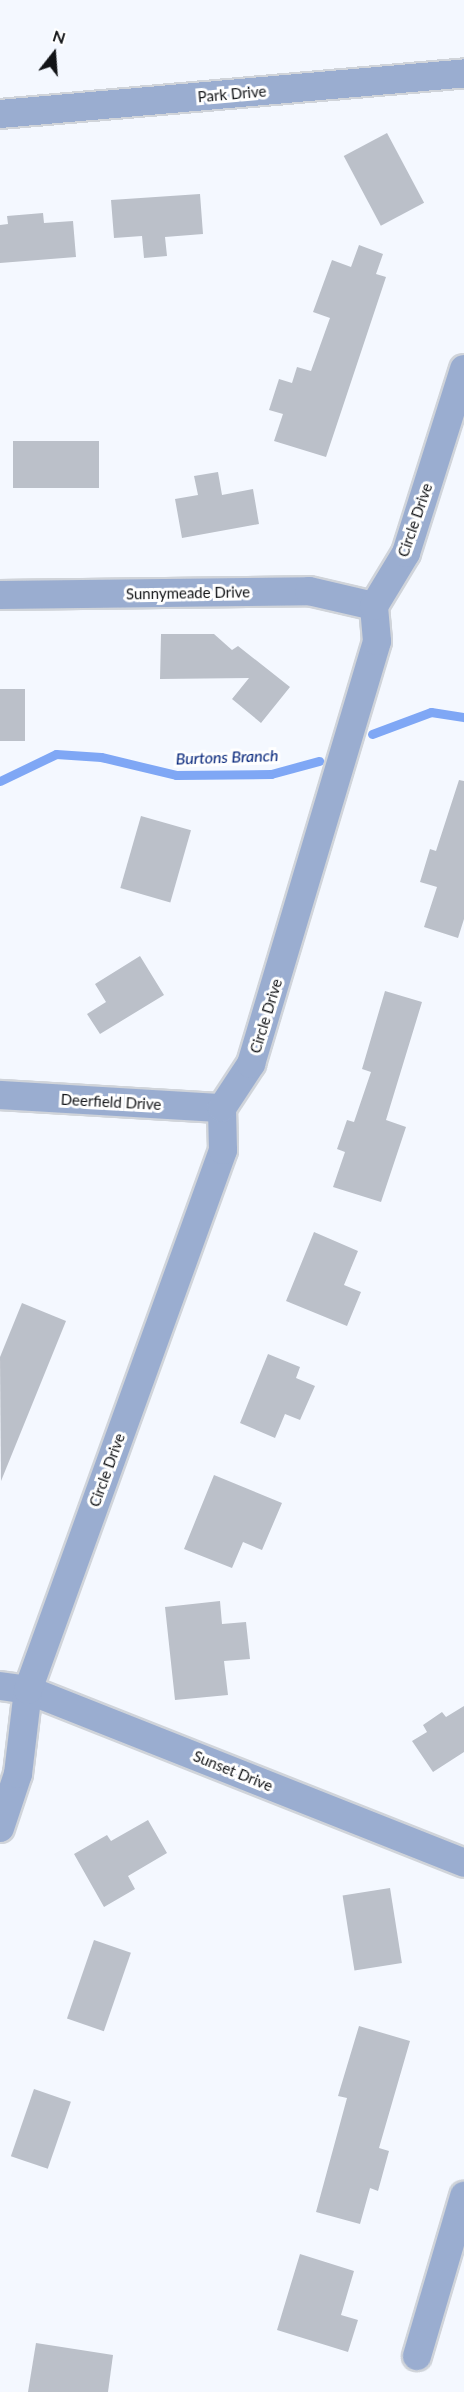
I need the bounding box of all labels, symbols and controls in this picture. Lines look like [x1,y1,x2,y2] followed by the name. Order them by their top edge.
[24,24,84,84] north arrow
[51,25,68,47] text: N
[197,82,267,106] street label: Park Drive
[394,481,436,559] street label: Circle Drive
[126,583,250,603] street label: Sunnymeade Drive
[175,746,279,768] water label: Burtons Branch
[246,977,286,1055] street label: Circle Drive
[60,1090,162,1114] street label: Deerfield Drive
[85,1431,129,1509] street label: Circle Drive
[191,1747,275,1795] street label: Sunset Drive

